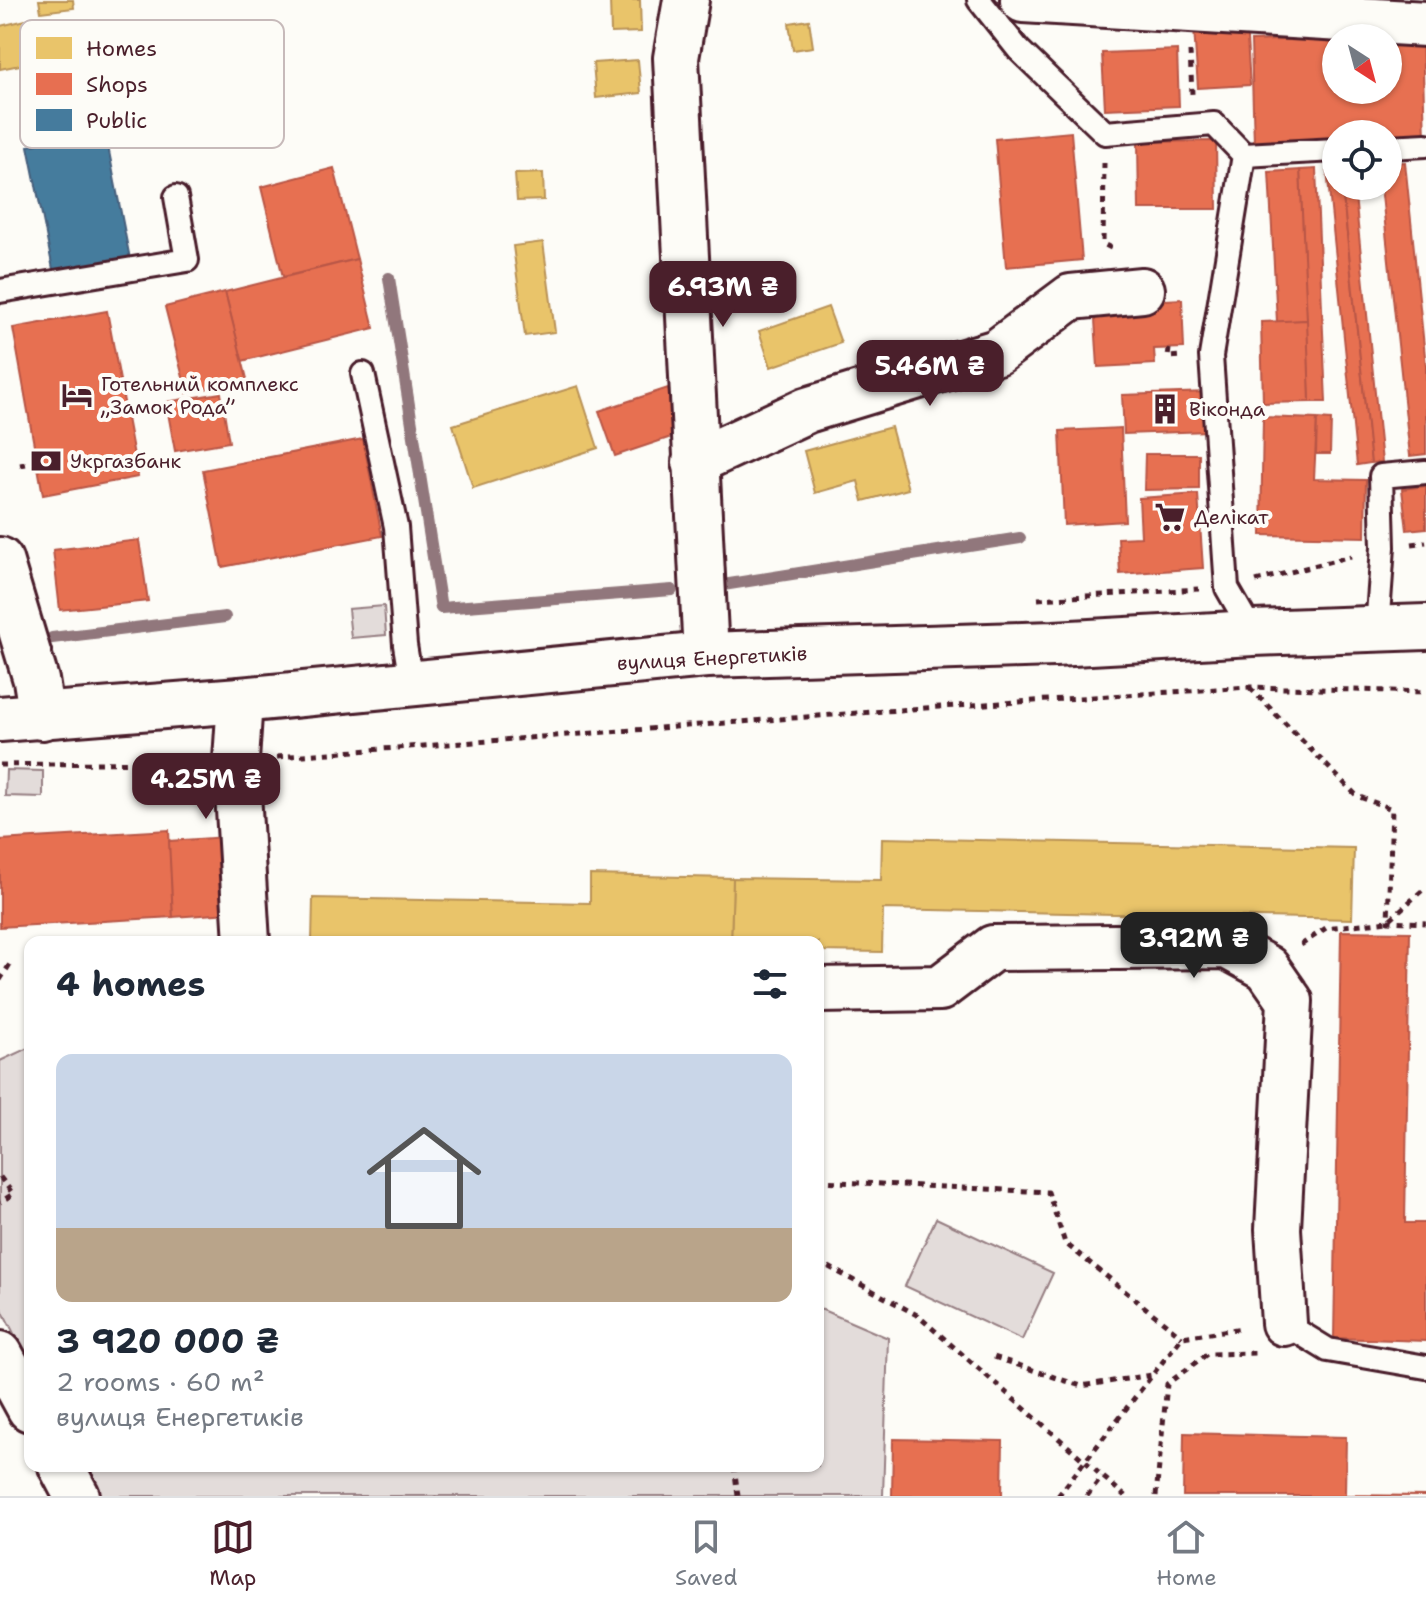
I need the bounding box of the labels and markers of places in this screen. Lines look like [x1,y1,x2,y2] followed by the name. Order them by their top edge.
[649,261,797,329] pin: 6.93M ₴
[856,340,1004,408] pin: 5.46M ₴
[100,371,299,420] place label: Готельний комплекс „Замок Рода”
[60,378,94,412] hotel icon: Готельний комплекс „Замок Рода”
[1148,392,1182,426] building icon: Віконда
[1189,396,1266,422] place label: Віконда
[29,444,63,478] bank icon: Укргазбанк
[70,448,181,474] place label: Укргазбанк
[1153,500,1187,534] supermarket icon: Делікат
[1194,504,1269,530] place label: Делікат
[132,753,280,821] pin: 4.25M ₴
[1120,912,1268,980] pin: 3.92M ₴

